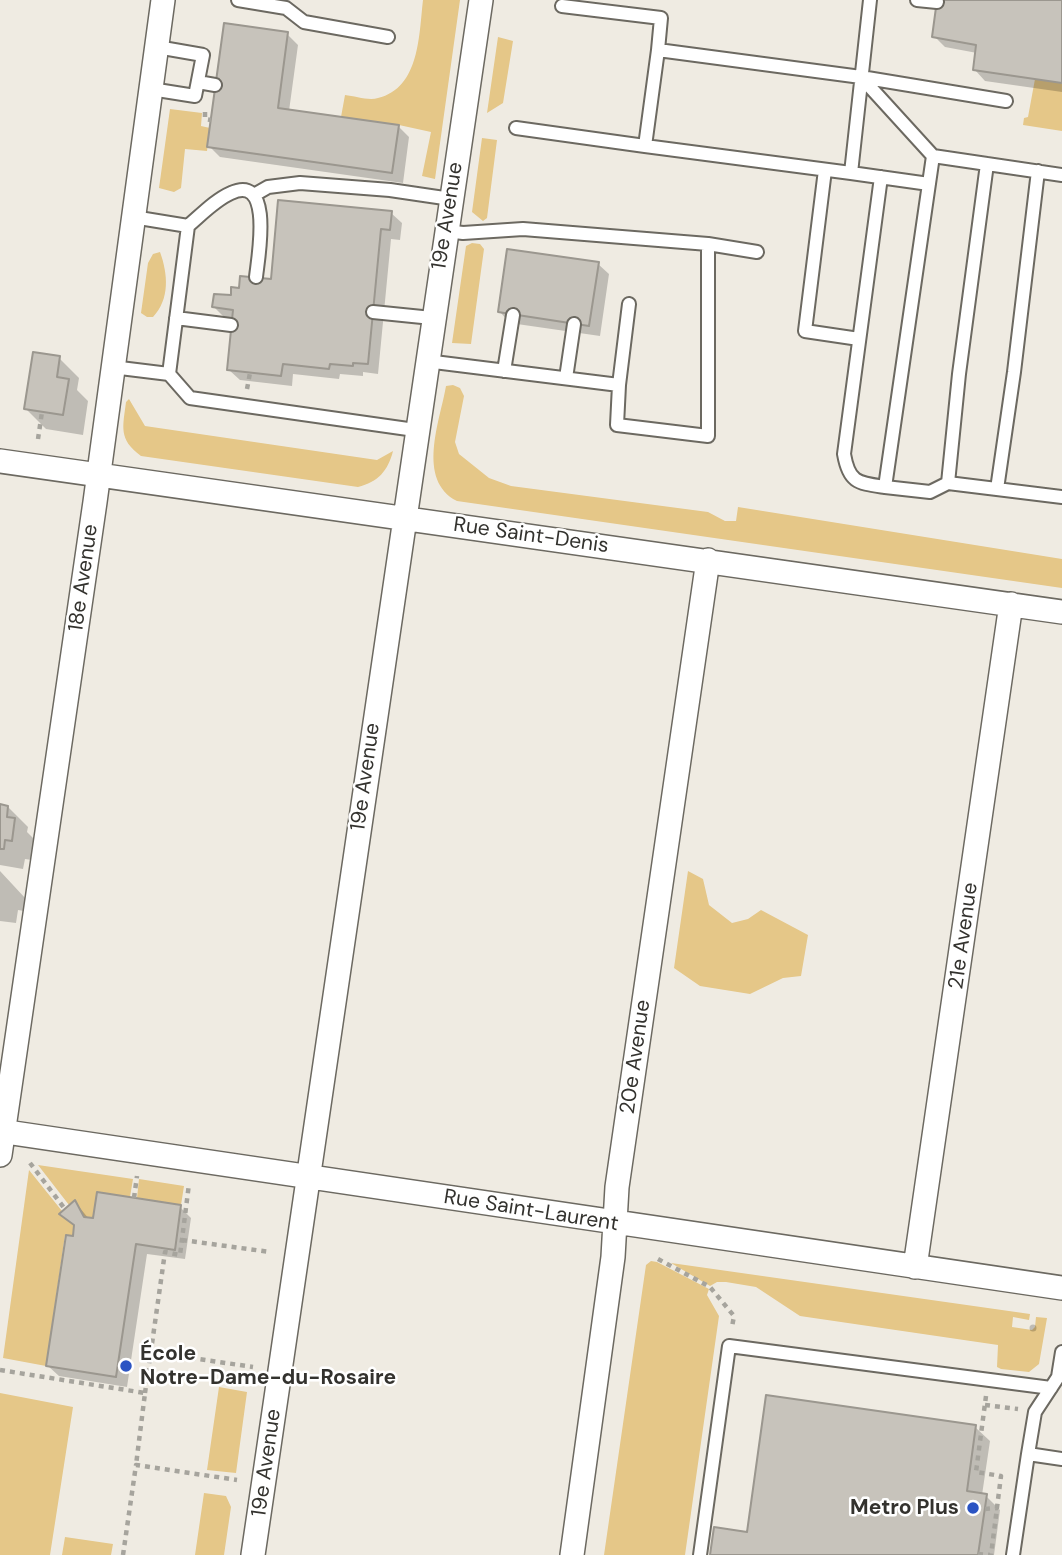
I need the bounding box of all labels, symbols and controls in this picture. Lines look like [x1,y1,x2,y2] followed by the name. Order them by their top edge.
[427,160,469,272] street label: 19e Avenue
[452,513,610,559] street label: Rue Saint-Denis
[64,523,104,633] street label: 18e Avenue
[346,721,386,833] street label: 19e Avenue
[944,881,984,991] street label: 21e Avenue
[616,998,656,1116] street label: 20e Avenue
[442,1185,620,1237] street label: Rue Saint-Laurent
[140,1341,396,1391] place label: École Notre-Dame-du-Rosaire
[118,1358,134,1374] marker: École Notre-Dame-du-Rosaire
[247,1407,287,1519] street label: 19e Avenue
[850,1495,959,1521] place label: Metro Plus
[965,1500,981,1516] marker: Metro Plus

